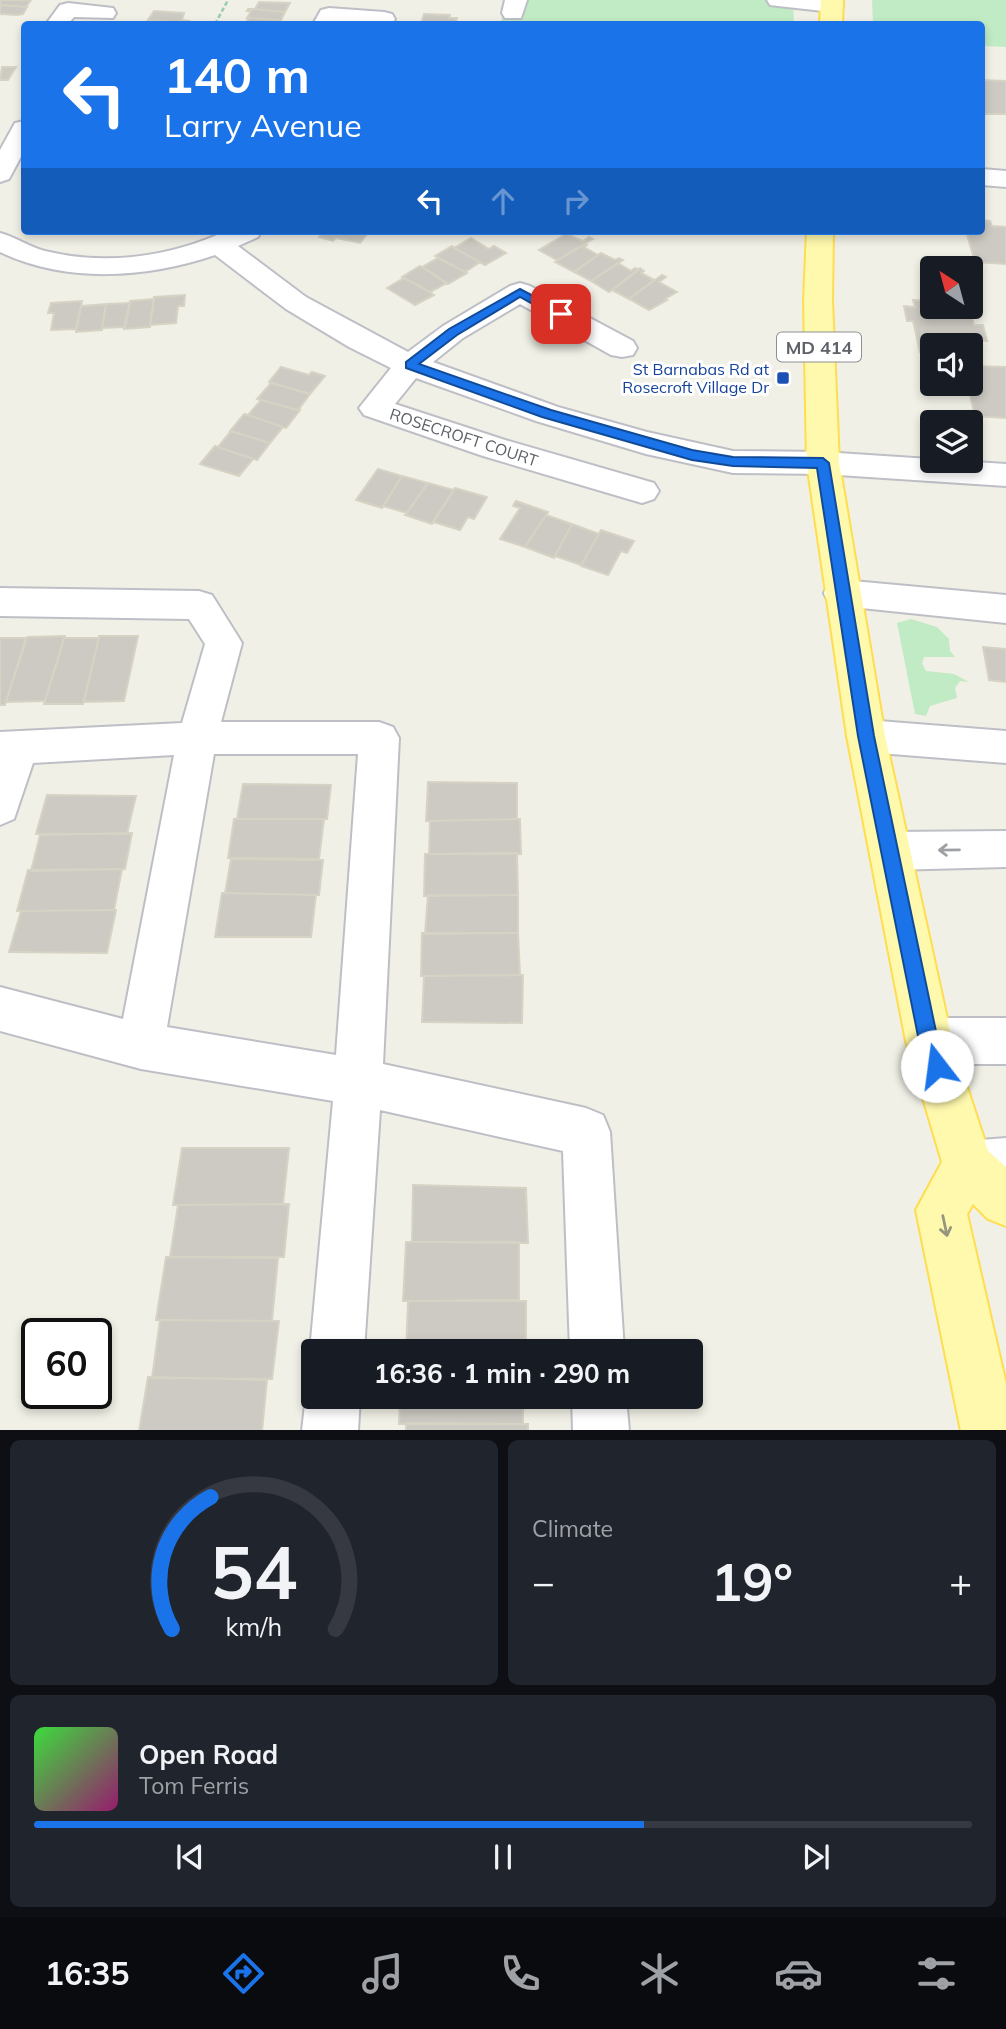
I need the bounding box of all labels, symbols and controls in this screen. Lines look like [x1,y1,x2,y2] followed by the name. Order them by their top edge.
[164,44,310,105] text: 140 m
[49,49,140,140] icon: left
[164,105,362,145] text: Larry Avenue
[411,182,449,220] icon: left
[484,182,522,220] icon: ahead
[557,182,595,220] icon: right
[920,256,984,318] north arrow
[920,256,983,473] map controls
[531,284,591,344] pin
[542,295,580,333] icon: arrive
[777,332,861,362] road number: MD 414
[920,333,983,396] button: sound
[622,359,769,397] place label: St Barnabas Rd at Rosecroft Village Dr
[775,370,791,386] marker: St Barnabas Rd at Rosecroft Village Dr
[387,404,541,471] street label: ROSECROFT COURT
[920,410,983,473] button: layers
[937,844,960,857] one-way arrow
[900,1029,974,1103] position arrow
[938,1214,952,1237] one-way arrow
[21,1318,112,1409] speed limit sign: 60
[374,1357,630,1390] text: 16:36 · 1 min · 290 m
[532,1514,613,1543] text: Climate
[210,1526,298,1617] text: 54
[711,1549,793,1614] text: 19°
[532,1558,555,1606] text: −
[949,1558,972,1606] text: +
[226,1610,282,1641] text: km/h
[139,1738,278,1771] text: Open Road
[139,1771,249,1800] text: Tom Ferris
[171,1838,209,1876] icon: previous
[484,1838,522,1876] icon: pause
[797,1838,835,1876] icon: next
[219,1949,268,1998] icon: directions
[358,1949,407,1998] icon: music
[496,1949,545,1998] icon: phone
[635,1949,684,1998] icon: climate
[774,1949,823,1998] icon: car
[912,1949,961,1998] icon: filters
[45,1953,130,1993] text: 16:35

